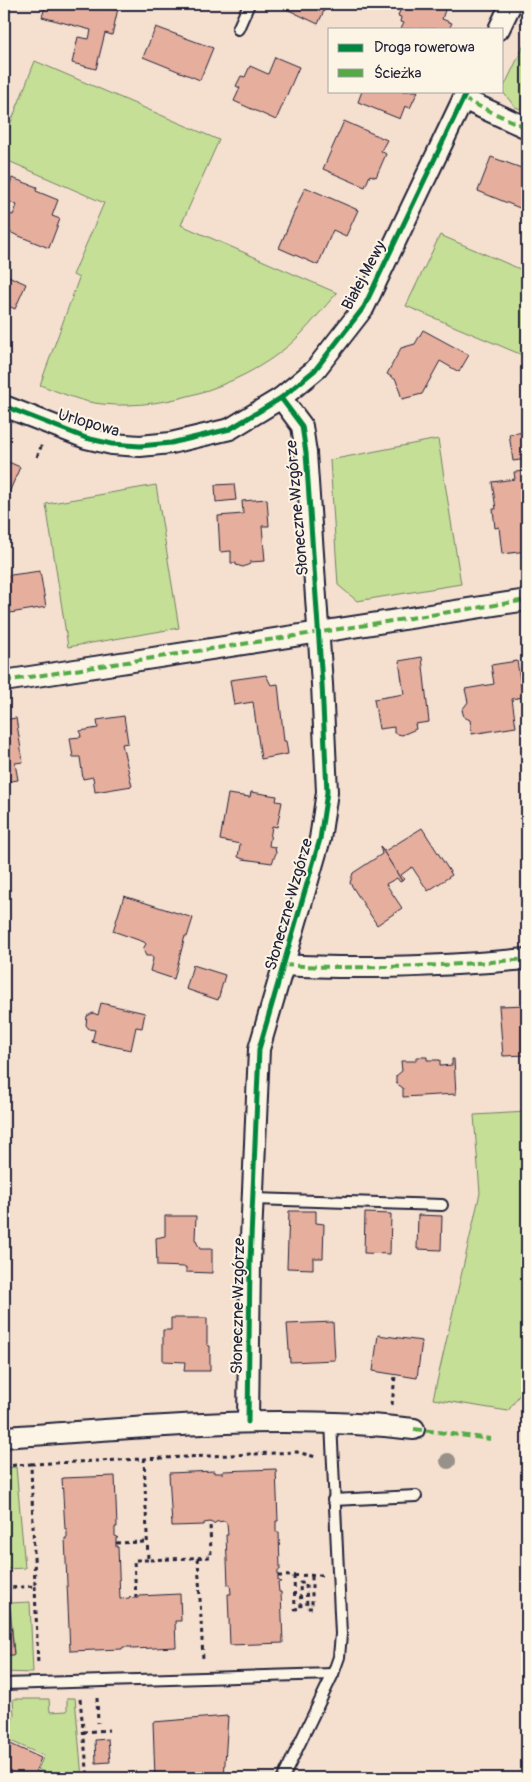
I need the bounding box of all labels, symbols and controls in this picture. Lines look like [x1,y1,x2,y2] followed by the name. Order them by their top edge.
[328,28,504,92] legend
[374,38,475,57] text: Droga rowerowa
[374,64,422,83] text: Ścieżka
[337,237,390,313] street label: Białej Mewy
[56,405,122,441] street label: Urlopowa
[281,439,313,577] street label: Słoneczne Wzgórze
[261,836,317,973] street label: Słoneczne Wzgórze
[227,1238,249,1374] street label: Słoneczne Wzgórze

